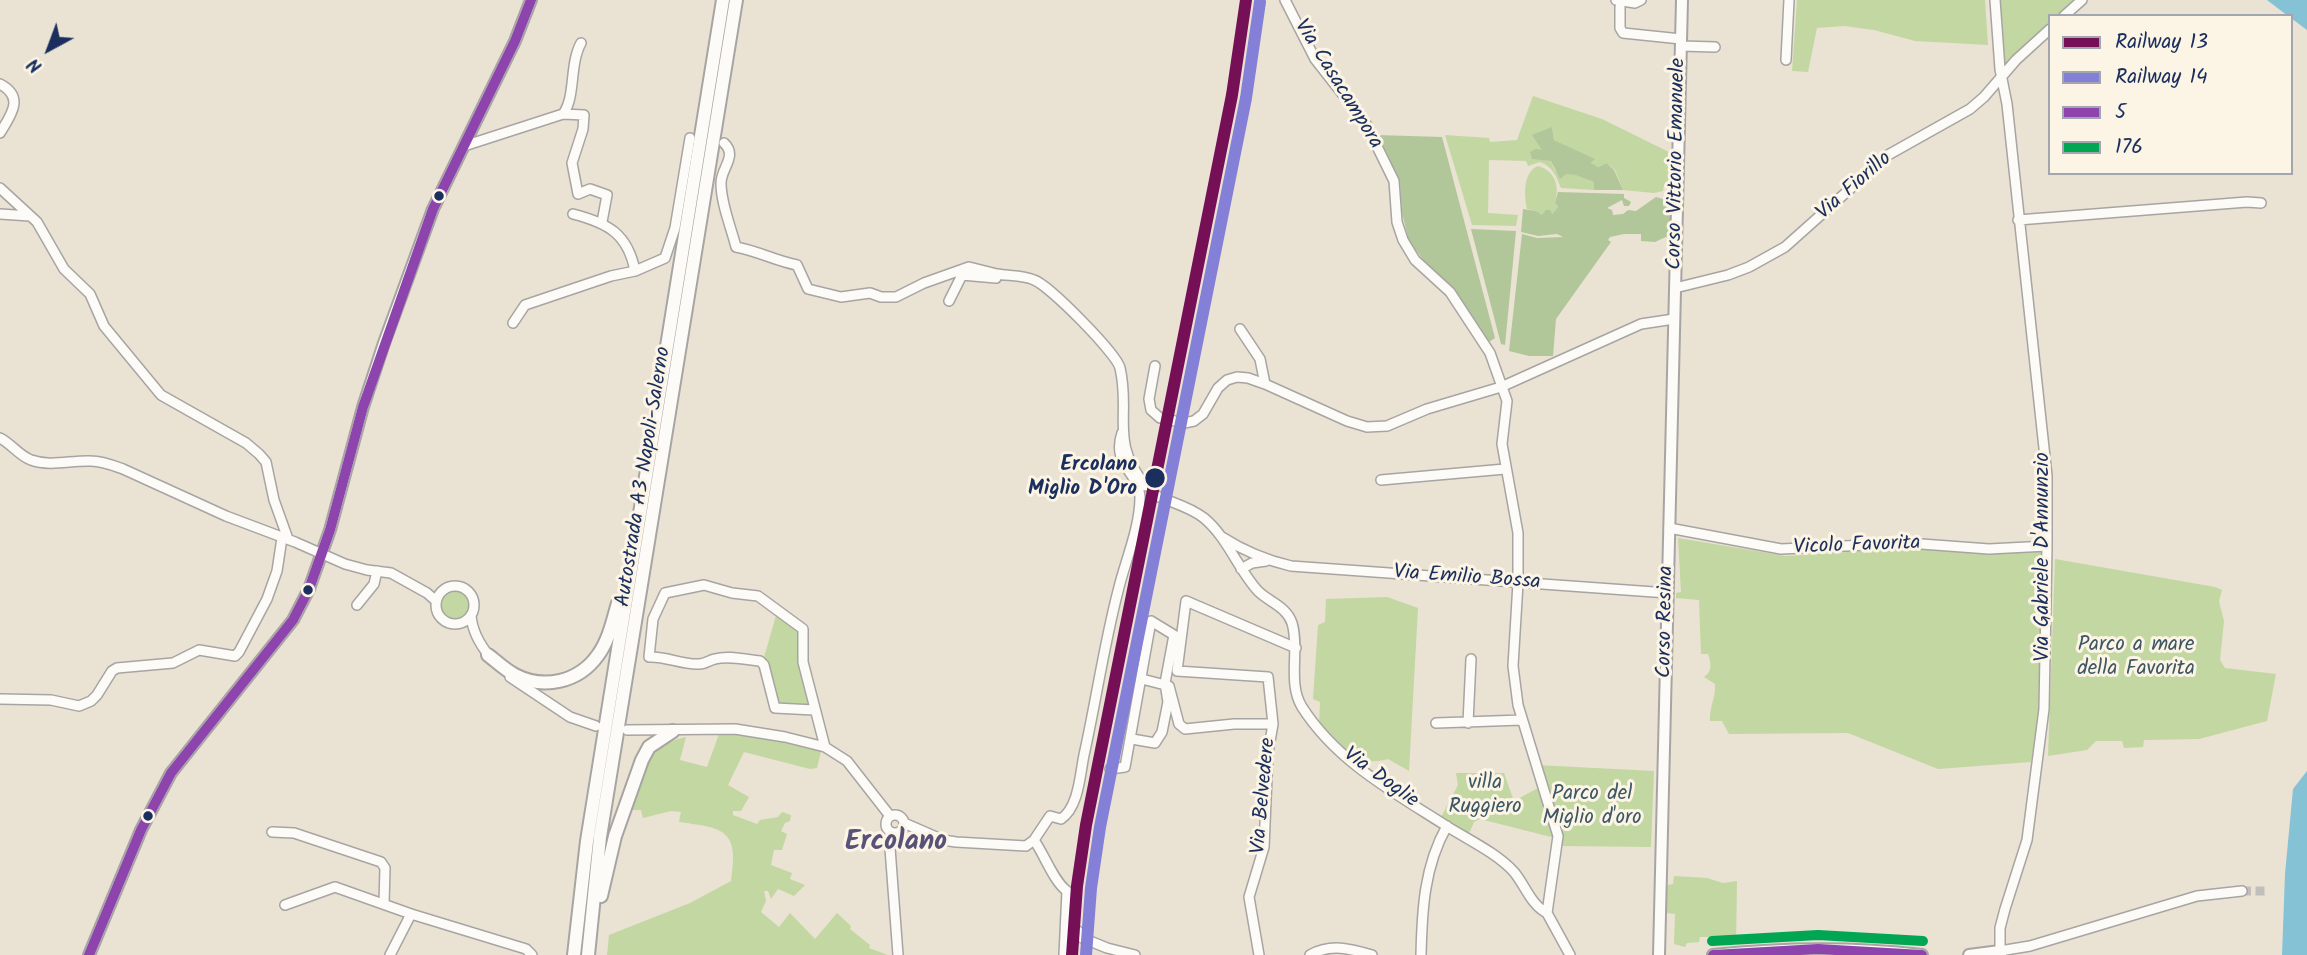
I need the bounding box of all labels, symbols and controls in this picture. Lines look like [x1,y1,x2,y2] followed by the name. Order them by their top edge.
[14,14,84,84] north arrow
[2048,14,2293,175] legend
[1287,16,1387,154] street label: Via Casacampora
[2115,26,2208,59] text: Railway 13
[21,50,50,80] text: N
[1664,58,1692,270] street label: Corso Vittorio Emanuele
[2115,61,2208,94] text: Railway 14
[2115,96,2126,129] text: 5
[2115,131,2143,164] text: 176
[1812,147,1898,227] street label: Via Fiorillo
[432,189,446,203] unlabelled marker
[612,345,678,609] street label: Autostrada A3 Napoli-Salerno
[2031,452,2057,662] street label: Via Gabriele D'Annunzio
[1028,453,1137,503] place label: Ercolano Miglio D'Oro
[1143,466,1167,490] marker: Ercolano Miglio D'Oro
[1793,532,1921,562] street label: Vicolo Favorita
[1393,561,1541,597] street label: Via Emilio Bossa
[1653,565,1681,679] street label: Corso Resina
[301,583,315,597] unlabelled marker
[2077,633,2195,683] park label: Parco a mare della Favorita
[1247,737,1283,855] street label: Via Belvedere
[1337,743,1423,815] street label: Via Doglie
[1448,771,1522,821] park label: villa Ruggiero
[1542,782,1642,832] park label: Parco del Miglio d'oro
[141,809,155,823] unlabelled marker
[845,827,947,861] district label: Ercolano

